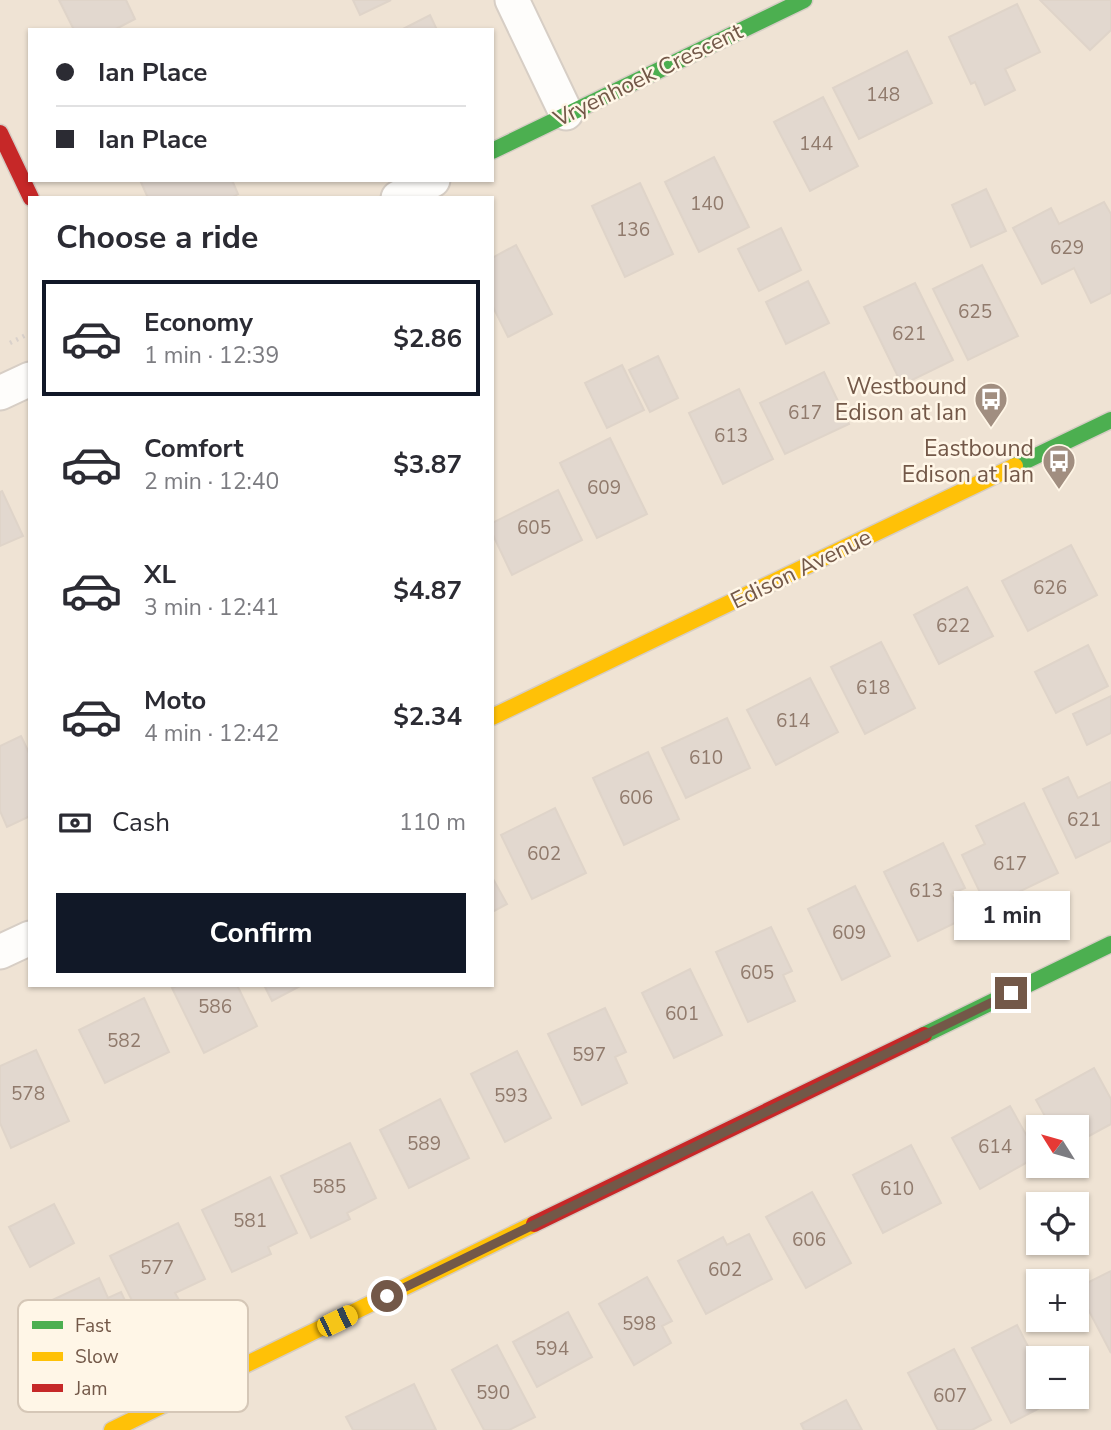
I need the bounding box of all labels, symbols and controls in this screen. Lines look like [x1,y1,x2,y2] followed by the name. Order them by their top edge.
[547,15,748,135] street label: Vryenhoek Crescent
[98,55,207,90] text: Ian Place
[866,82,900,108] house number: 148
[98,122,207,157] text: Ian Place
[799,131,833,157] house number: 144
[690,191,724,217] house number: 140
[56,216,258,259] text: Choose a ride
[616,217,650,243] house number: 136
[1050,235,1084,261] house number: 629
[958,299,992,325] house number: 625
[144,305,253,340] text: Economy
[60,307,123,370] icon: car
[393,321,462,356] text: $2.86
[892,321,926,347] house number: 621
[144,340,279,371] text: 1 min · 12:39
[835,371,967,428] place label: Westbound Edison at Ian
[972,380,1010,429] bus stop icon: Westbound Edison at Ian
[788,400,822,426] house number: 617
[714,423,748,449] house number: 613
[144,431,244,466] text: Comfort
[60,433,123,496] icon: car
[902,433,1034,490] place label: Eastbound Edison at Ian
[1040,442,1078,491] bus stop icon: Eastbound Edison at Ian
[393,447,462,482] text: $3.87
[144,466,279,497] text: 2 min · 12:40
[587,475,621,501] house number: 609
[517,515,551,541] house number: 605
[725,521,877,617] street label: Edison Avenue
[144,557,176,592] text: XL
[60,559,123,622] icon: car
[393,573,462,608] text: $4.87
[1033,575,1067,601] house number: 626
[144,592,279,623] text: 3 min · 12:41
[936,613,970,639] house number: 622
[856,675,890,701] house number: 618
[144,683,206,718] text: Moto
[60,685,123,748] icon: car
[393,699,462,734] text: $2.34
[776,708,810,734] house number: 614
[144,718,279,749] text: 4 min · 12:42
[689,745,723,771] house number: 610
[619,785,653,811] house number: 606
[56,804,94,842] icon: cash
[112,805,170,840] text: Cash
[399,807,466,838] text: 110 m
[1067,807,1101,833] house number: 621
[527,841,561,867] house number: 602
[993,851,1027,877] house number: 617
[909,878,943,904] house number: 613
[953,892,1069,940] callout: 1 min
[56,893,466,973] button: Confirm
[982,900,1042,931] text: 1 min
[832,920,866,946] house number: 609
[740,960,774,986] house number: 605
[995,977,1027,1009] route end
[198,994,232,1020] house number: 586
[665,1001,699,1027] house number: 601
[107,1028,141,1054] house number: 582
[572,1042,606,1068] house number: 597
[11,1081,45,1107] house number: 578
[494,1083,528,1109] house number: 593
[1026,1115,1088,1178] north arrow
[1026,1115,1089,1409] map controls
[407,1131,441,1157] house number: 589
[978,1134,1012,1160] house number: 614
[312,1174,346,1200] house number: 585
[880,1176,914,1202] house number: 610
[1026,1192,1089,1255] button: locate
[233,1208,267,1234] house number: 581
[792,1227,826,1253] house number: 606
[140,1255,174,1281] house number: 577
[708,1257,742,1283] house number: 602
[1026,1269,1089,1332] button: +
[371,1280,403,1312] route start
[18,1300,248,1412] legend
[314,1302,361,1340] car
[622,1311,656,1337] house number: 598
[75,1313,111,1339] text: Fast
[535,1336,569,1362] house number: 594
[75,1344,119,1370] text: Slow
[1026,1346,1089,1409] button: −
[74,1376,108,1402] text: Jam
[476,1380,510,1406] house number: 590
[933,1383,967,1409] house number: 607

